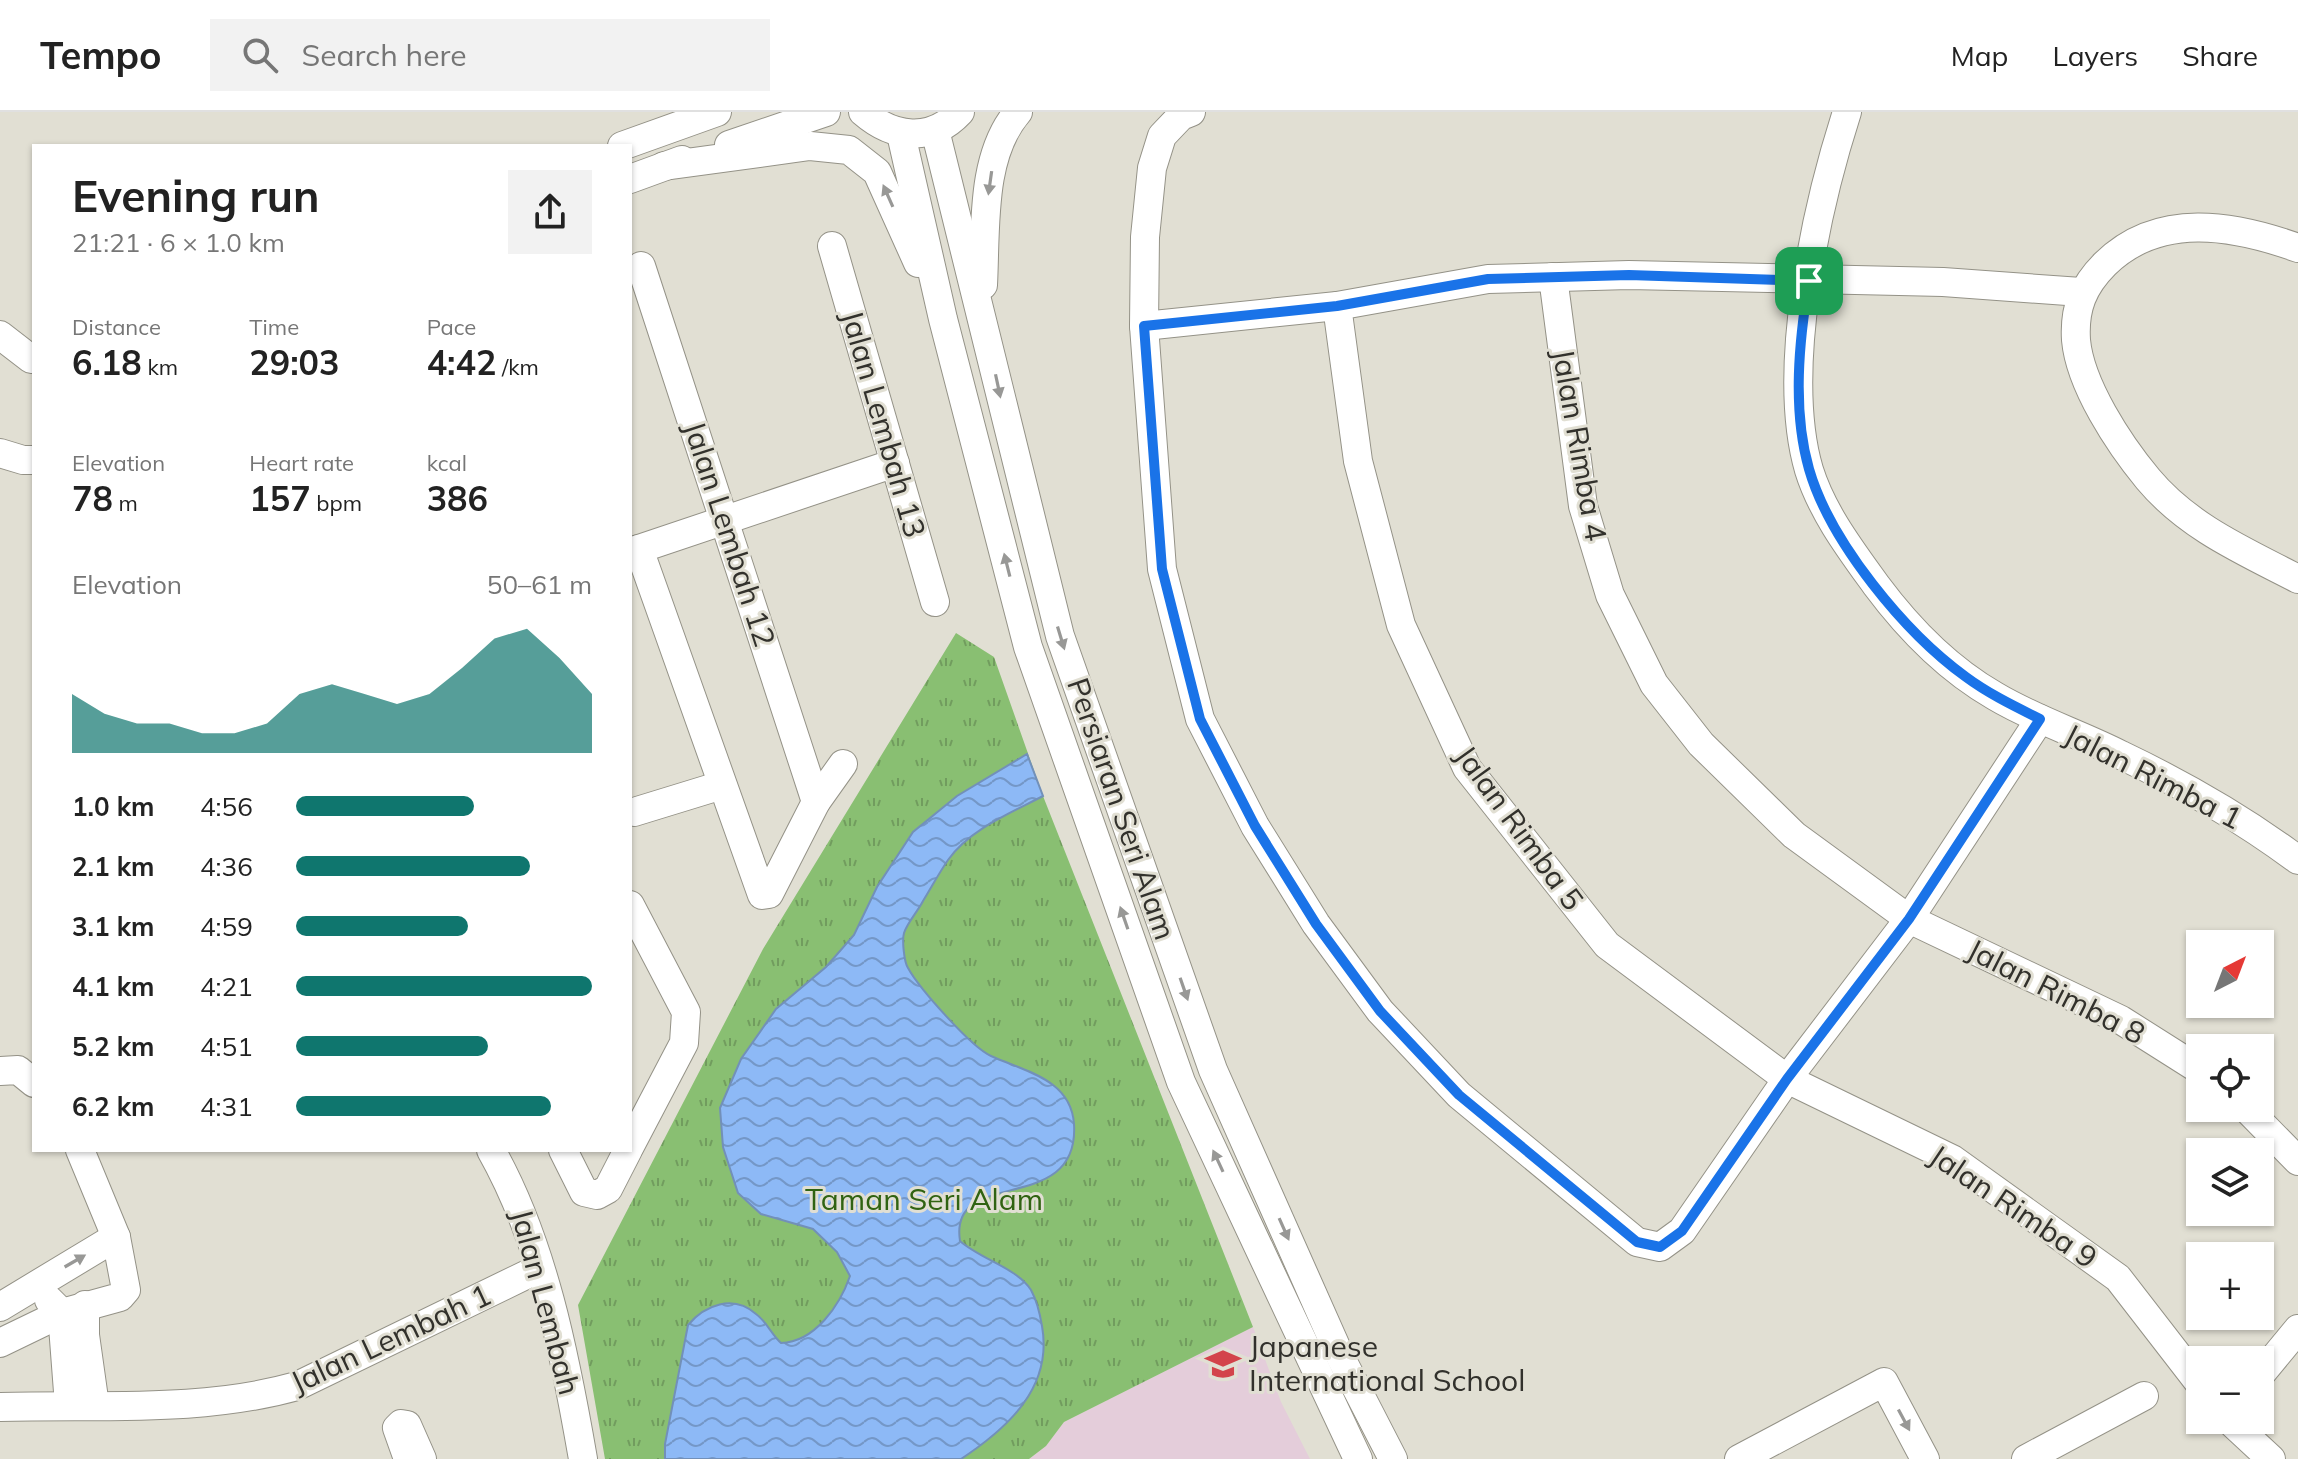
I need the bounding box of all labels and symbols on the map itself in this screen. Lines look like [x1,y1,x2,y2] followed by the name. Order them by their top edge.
[984,171,997,196] one-way arrow
[881,185,895,208] one-way arrow
[1775,247,1843,315] pin
[833,306,935,542] street label: Jalan Lembah 13
[1544,346,1616,544] street label: Jalan Rimba 4
[992,373,1005,398] one-way arrow
[676,416,784,651] street label: Jalan Lembah 12
[1001,553,1013,578] one-way arrow
[1055,626,1068,650] one-way arrow
[1059,673,1185,945] street label: Persiaran Seri Alam
[2058,715,2249,837] street label: Jalan Rimba 1
[1447,738,1592,917] street label: Jalan Rimba 5
[1117,906,1129,930] one-way arrow
[1961,930,2152,1052] street label: Jalan Rimba 8
[2186,930,2274,1018] north arrow
[1179,977,1191,1001] one-way arrow
[1922,1136,2105,1276] street label: Jalan Rimba 9
[1211,1149,1225,1172] one-way arrow
[805,1180,1043,1218] park label: Taman Seri Alam
[503,1205,589,1399] street label: Jalan Lembah
[1277,1217,1290,1241] one-way arrow
[64,1254,86,1268] one-way arrow
[284,1275,497,1401] street label: Jalan Lembah 1
[1249,1327,1525,1399] place label: Japanese International School
[1204,1345,1242,1383] school or university icon: Japanese International School
[1898,1409,1911,1432] one-way arrow

